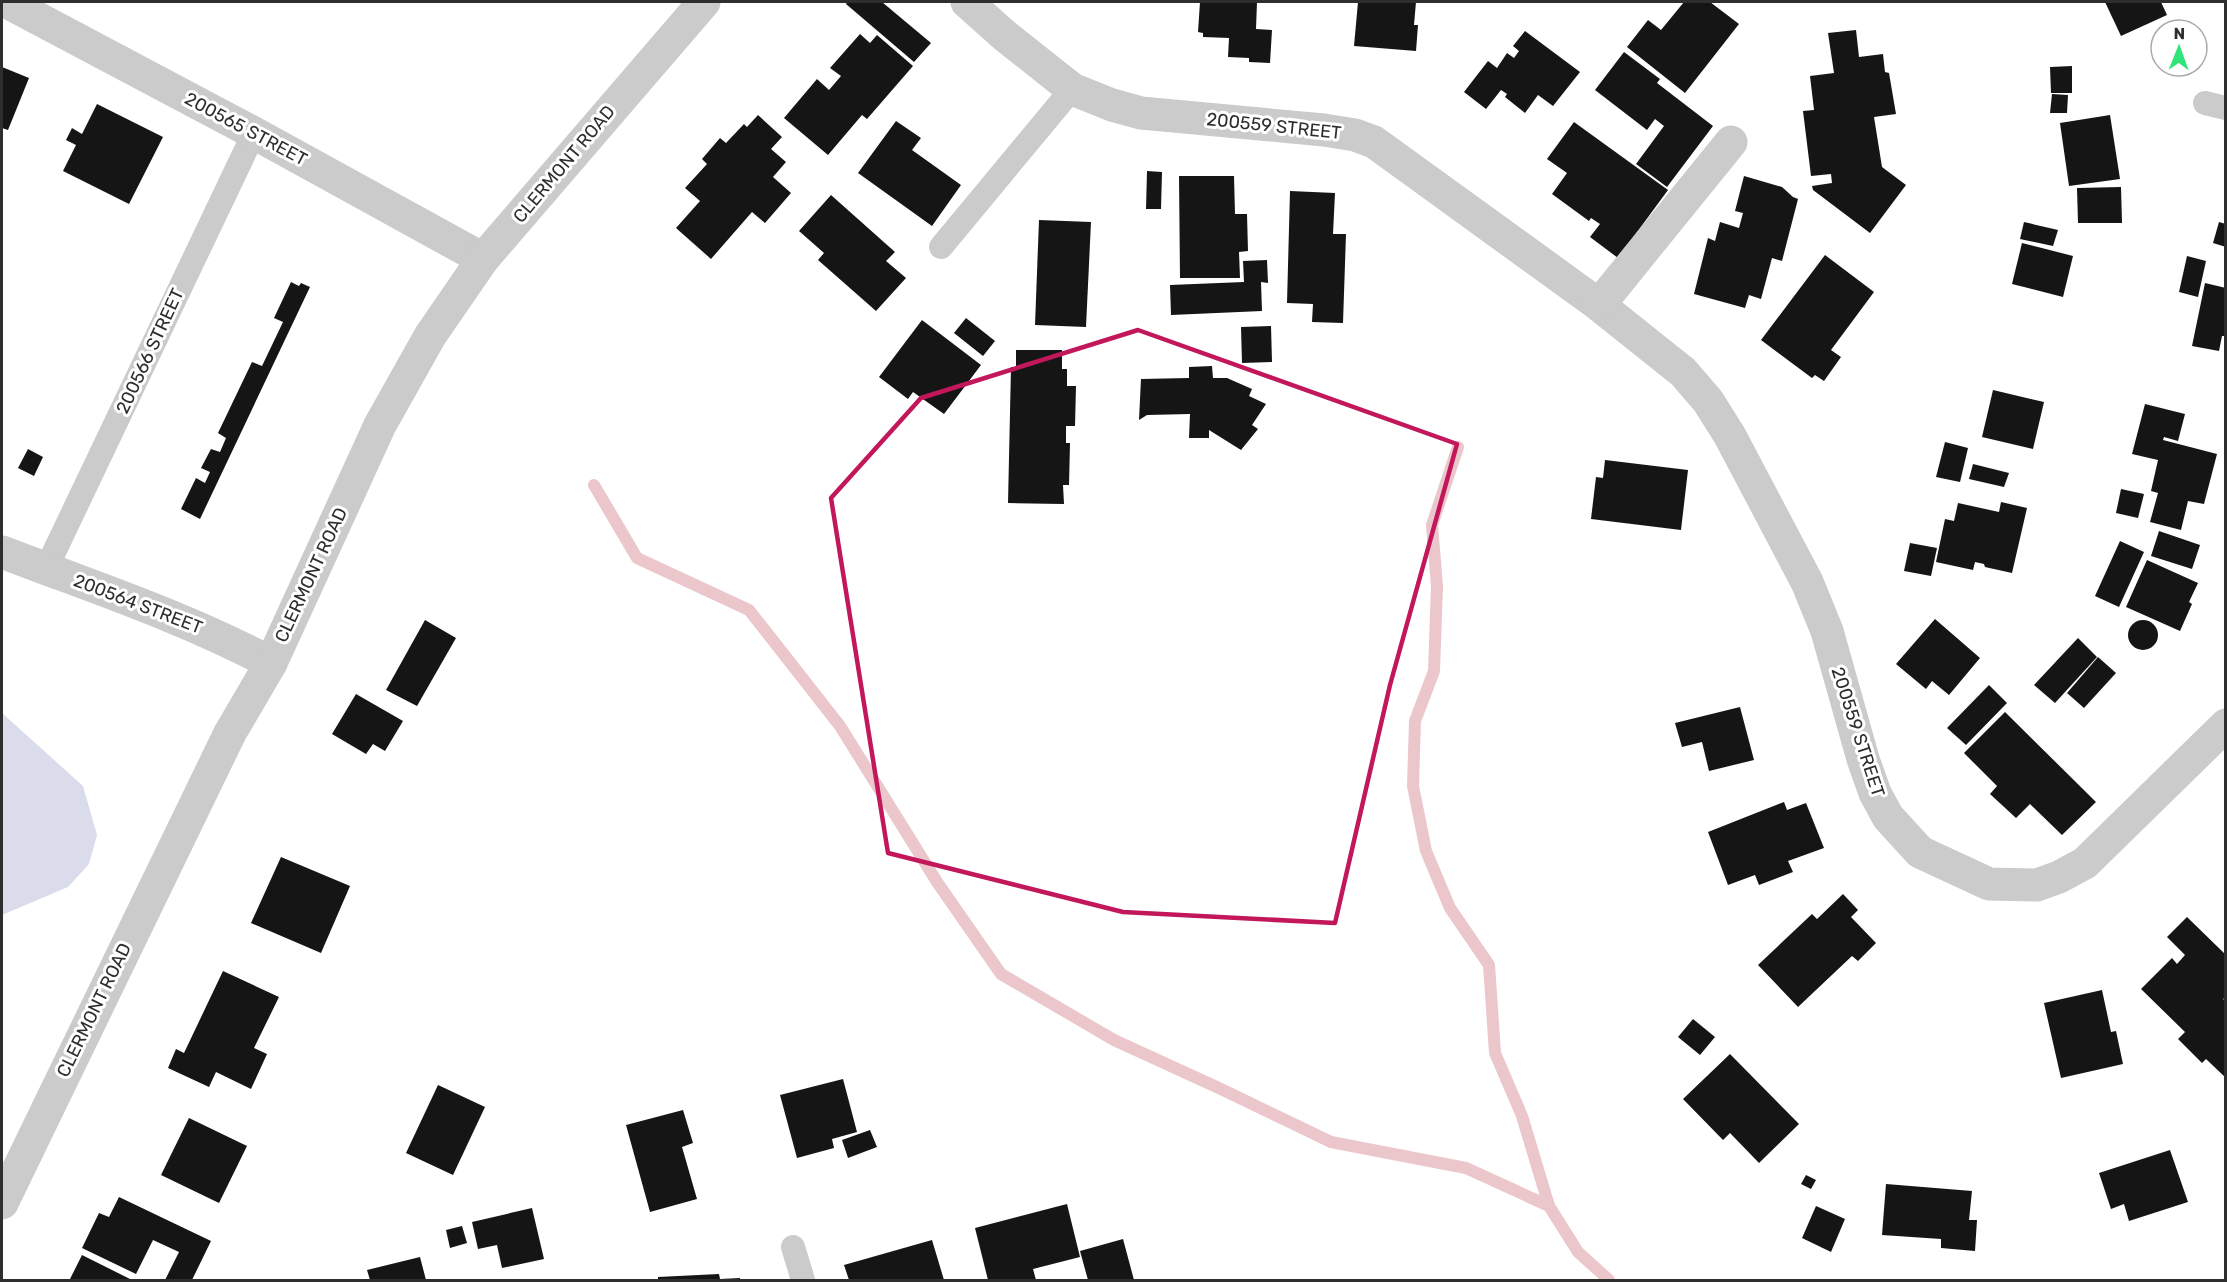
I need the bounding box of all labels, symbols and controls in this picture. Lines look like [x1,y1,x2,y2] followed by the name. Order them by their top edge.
[2149,18,2209,78] north arrow
[2173,24,2185,43] text: N
[181,87,311,171] street label: 200565 STREET
[509,101,619,227] street label: CLERMONT ROAD
[1206,108,1342,144] street label: 200559 STREET
[111,285,189,417] street label: 200566 STREET
[270,504,352,646] street label: CLERMONT ROAD
[71,569,205,639] street label: 200564 STREET
[1827,664,1889,800] street label: 200559 STREET
[52,939,136,1081] street label: CLERMONT ROAD

